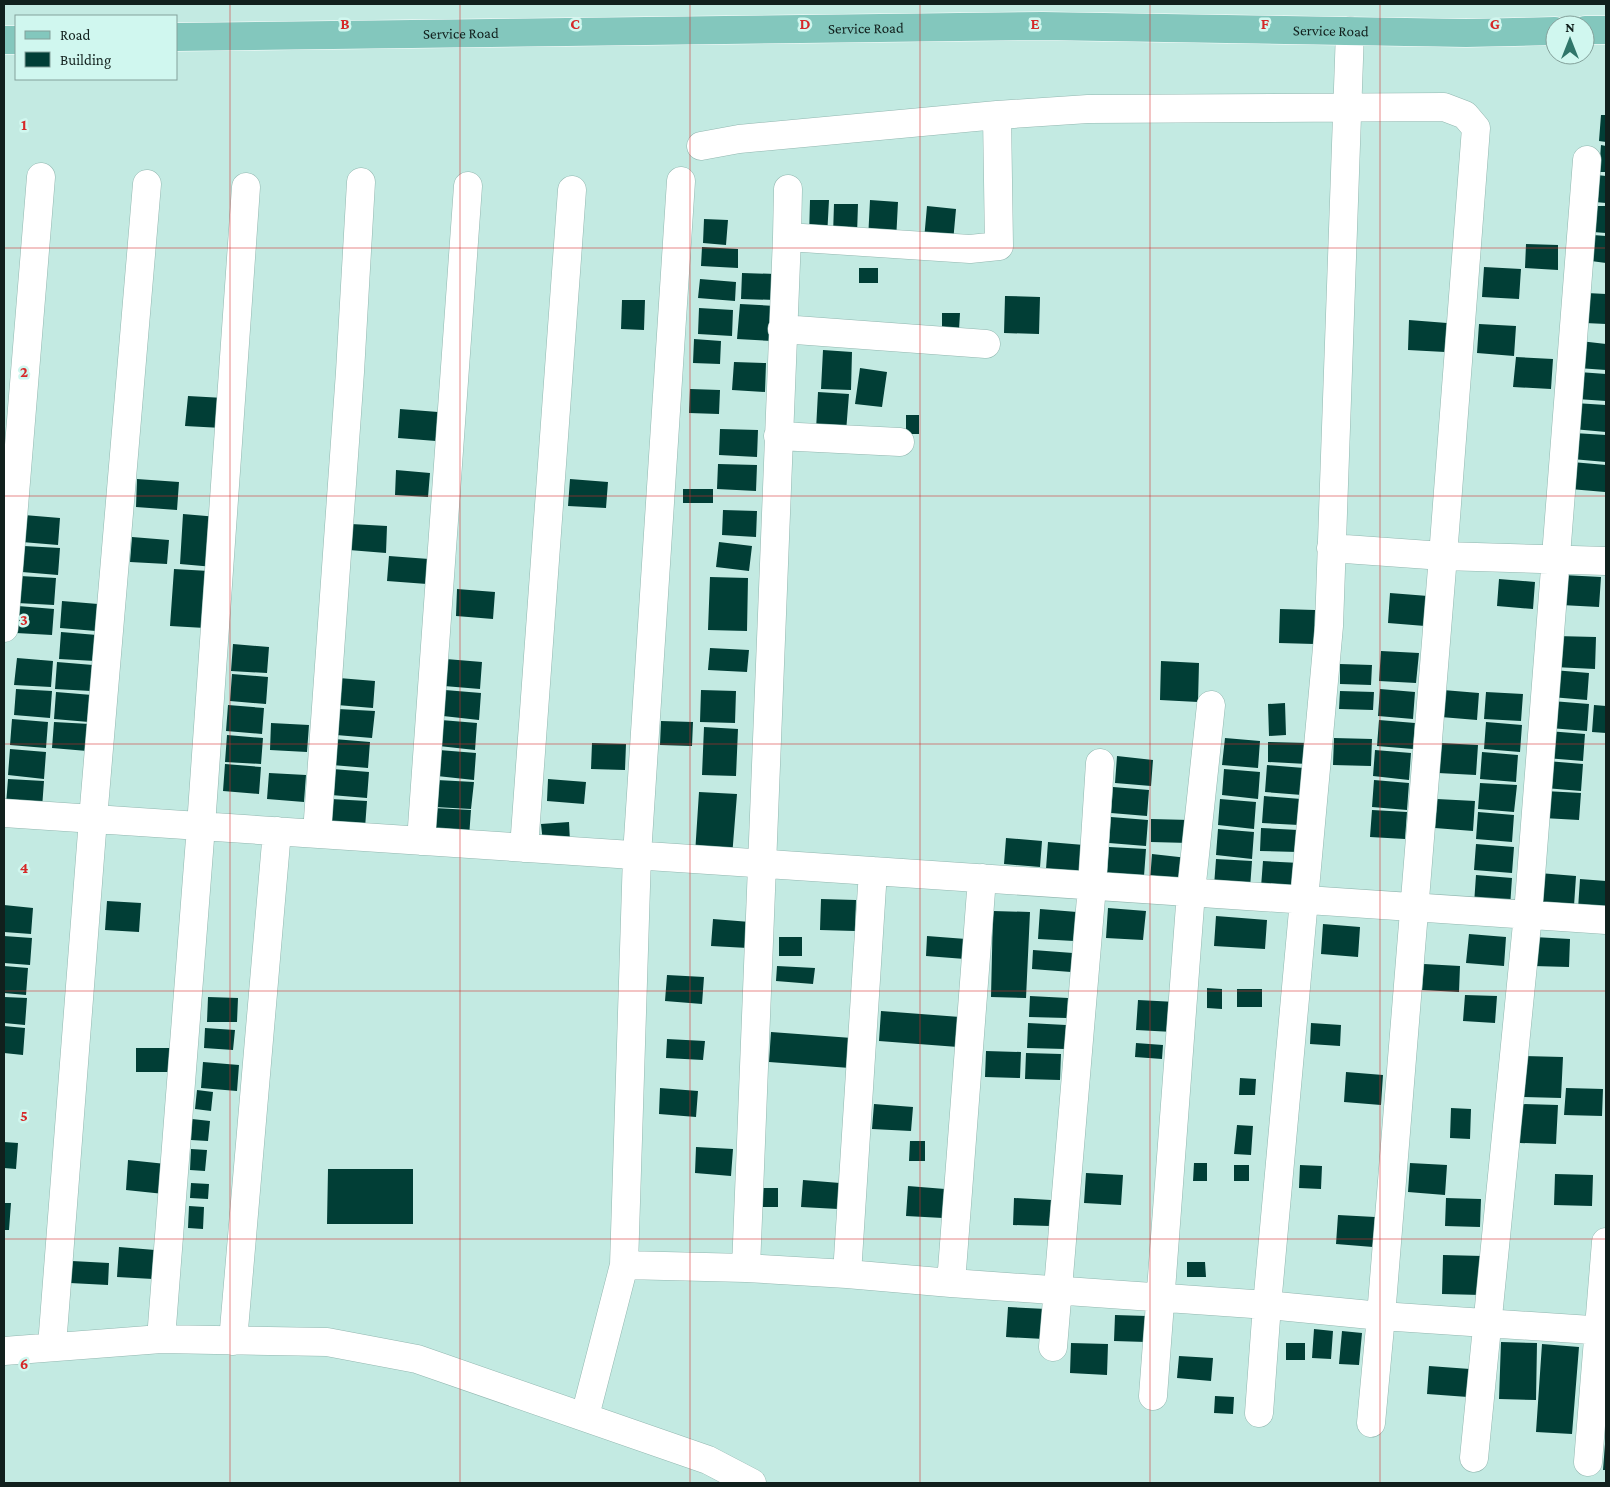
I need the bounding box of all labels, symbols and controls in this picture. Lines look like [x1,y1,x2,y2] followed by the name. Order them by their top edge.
[15,15,178,80] legend
[340,15,350,32] text: B
[570,15,580,32] text: C
[799,15,811,32] text: D
[1030,15,1040,32] text: E
[1261,15,1270,32] text: F
[1490,15,1500,32] text: G
[1545,15,1595,65] north arrow
[1565,19,1575,35] text: N
[828,20,904,37] street label: Service Road
[1293,22,1369,39] street label: Service Road
[423,25,499,42] street label: Service Road
[60,27,91,43] text: Road
[60,52,111,69] text: Building
[21,116,27,133] text: 1
[20,363,28,380] text: 2
[20,611,28,628] text: 3
[20,859,29,876] text: 4
[20,1107,28,1124] text: 5
[20,1355,28,1372] text: 6

